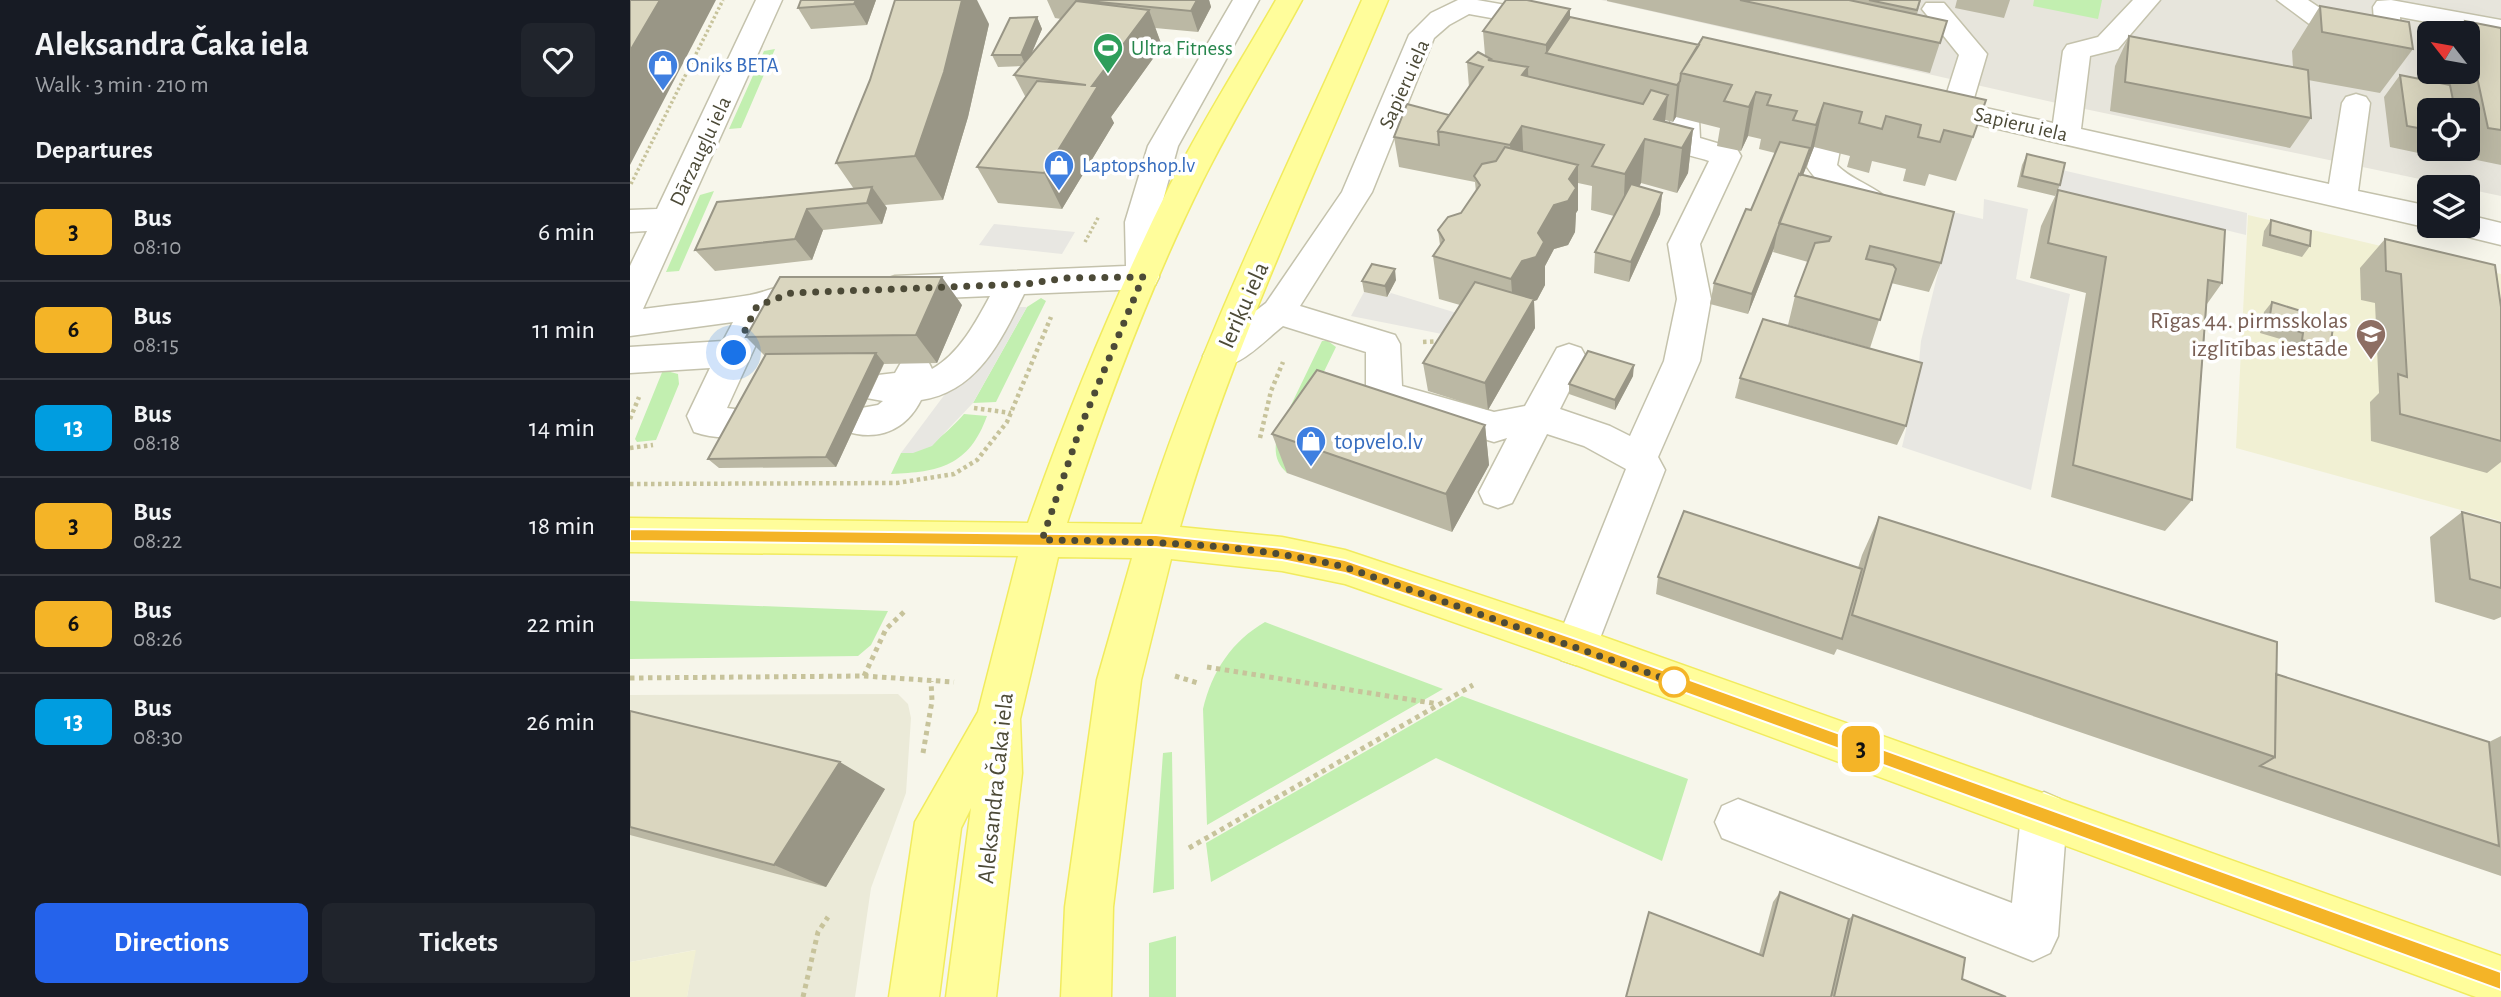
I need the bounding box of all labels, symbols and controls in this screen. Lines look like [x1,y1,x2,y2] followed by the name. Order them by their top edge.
[2417,21,2480,84] north arrow
[2417,21,2480,238] map controls
[521,23,595,97] button: heart
[35,29,309,62] text: Aleksandra Čaka iela
[1091,31,1125,75] sports icon: Ultra Fitness
[1375,36,1434,132] street label: Sapieru iela
[1131,38,1233,59] place label: Ultra Fitness
[646,48,680,92] shop icon: Oniks BETA
[686,55,779,76] place label: Oniks BETA
[35,74,209,97] text: Walk · 3 min · 210 m
[666,93,737,210] street label: Dārzaugļu iela
[2417,98,2480,161] button: locate
[1972,104,2070,145] street label: Sapieru iela
[35,137,153,163] text: Departures
[1042,148,1076,192] shop icon: Laptopshop.lv
[1082,155,1195,176] place label: Laptopshop.lv
[2417,175,2480,238] button: layers
[133,205,172,231] text: Bus
[538,219,595,245] text: 6 min
[68,220,79,244] text: 3
[133,236,181,259] text: 08:10
[1214,259,1274,353] street label: Ieriķu iela
[133,303,172,329] text: Bus
[2150,309,2348,361] place label: Rīgas 44. pirmsskolas izglītības iestāde
[532,317,595,343] text: 11 min
[2354,317,2388,361] school or university icon: Rīgas 44. pirmsskolas izglītības iestāde
[68,318,79,342] text: 6
[133,334,179,357] text: 08:15
[716,335,751,370] your location
[133,401,172,427] text: Bus
[529,415,595,441] text: 14 min
[64,416,83,440] text: 13
[1294,424,1328,468] shop icon: topvelo.lv
[1334,430,1423,454] place label: topvelo.lv
[133,432,180,455] text: 08:18
[133,499,172,525] text: Bus
[529,513,595,539] text: 18 min
[68,514,79,538] text: 3
[133,530,182,553] text: 08:22
[133,597,172,623] text: Bus
[527,611,595,637] text: 22 min
[68,612,79,636] text: 6
[133,628,183,651] text: 08:26
[1659,667,1689,697] unlabelled marker
[973,691,1018,885] street label: Aleksandra Čaka iela
[133,695,172,721] text: Bus
[526,709,595,735] text: 26 min
[64,710,83,734] text: 13
[133,726,183,749] text: 08:30
[1838,726,1884,772] line badge: 3
[1856,737,1866,761] text: 3
[35,903,308,983] button: Directions
[322,903,595,983] button: Tickets

